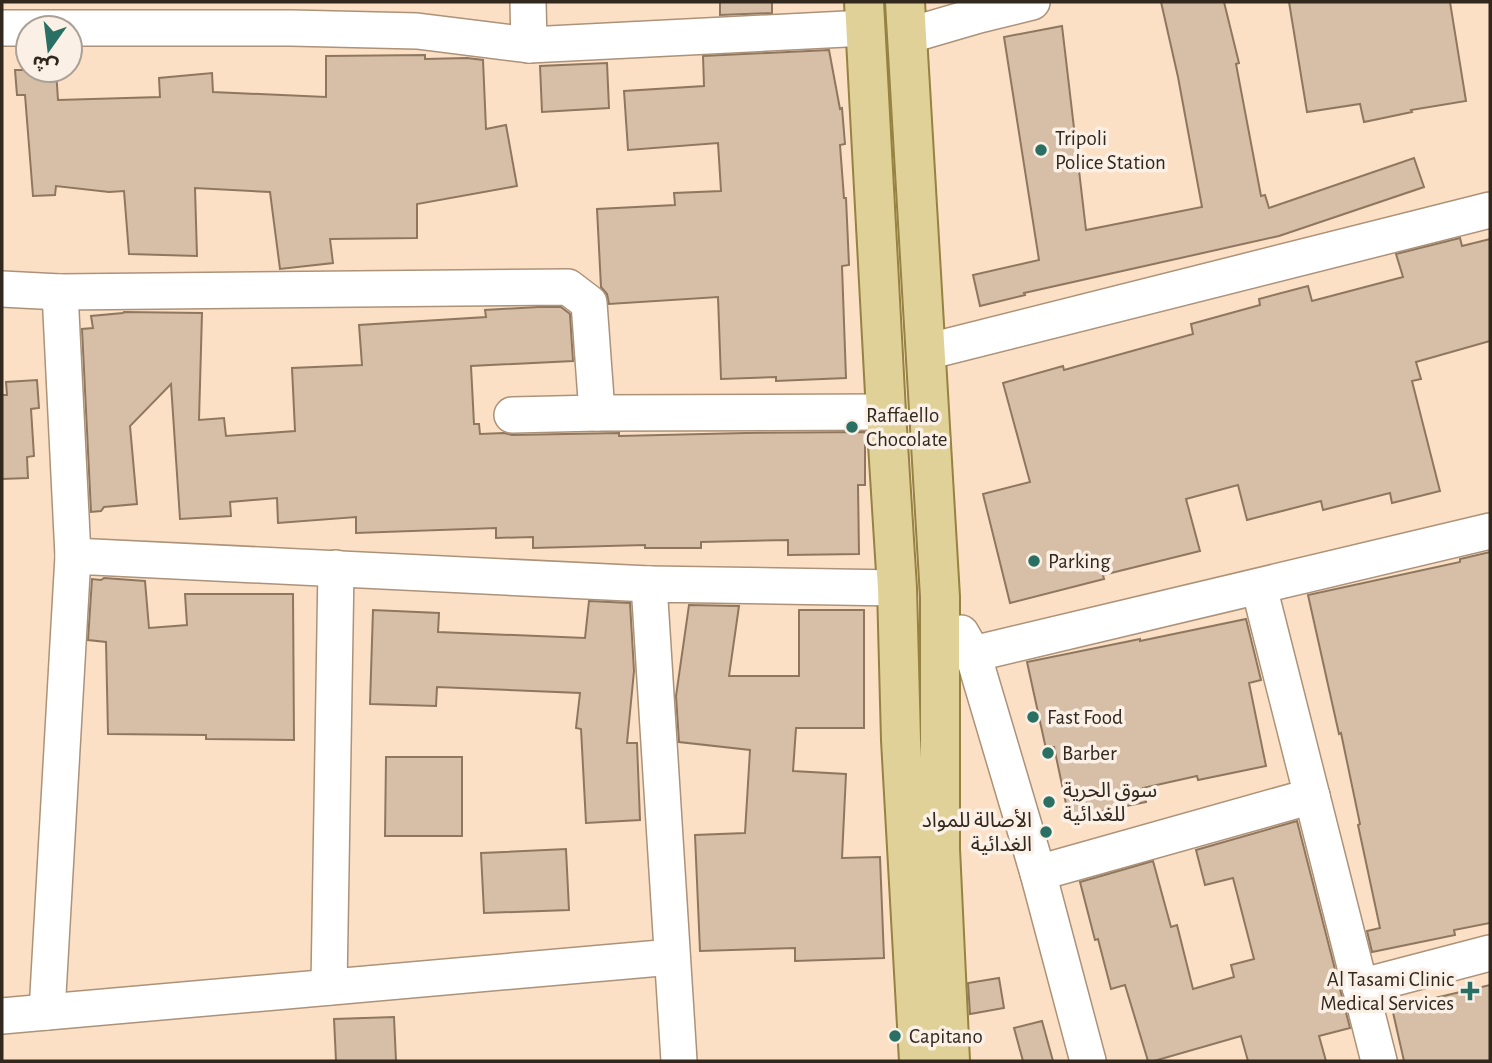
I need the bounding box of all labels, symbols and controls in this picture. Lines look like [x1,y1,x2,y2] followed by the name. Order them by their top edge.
[14,14,84,84] north arrow
[30,52,60,76] text: ش
[1055,128,1166,173] place label: Tripoli Police Station
[1033,142,1049,158] marker: Tripoli Police Station
[866,405,948,450] place label: Raffaello Chocolate
[844,419,860,435] marker: Raffaello Chocolate
[1048,551,1111,572] place label: Parking
[1026,553,1042,569] marker: Parking
[1047,707,1123,728] place label: Fast Food
[1025,709,1041,725] marker: Fast Food
[1062,743,1117,764] place label: Barber
[1040,745,1056,761] marker: Barber
[1063,780,1157,825] place label: سوق الحرية للغدائية
[1041,794,1057,810] marker: سوق الحرية للغدائية
[922,809,1032,855] place label: الأصالة للمواد الغدائية
[1038,824,1054,840] marker: الأصالة للمواد الغدائية
[1320,969,1454,1014] place label: Al Tasami Clinic Medical Services
[1460,981,1480,1001] marker: Al Tasami Clinic Medical Services
[909,1026,983,1047] place label: Capitano
[887,1028,903,1044] marker: Capitano

